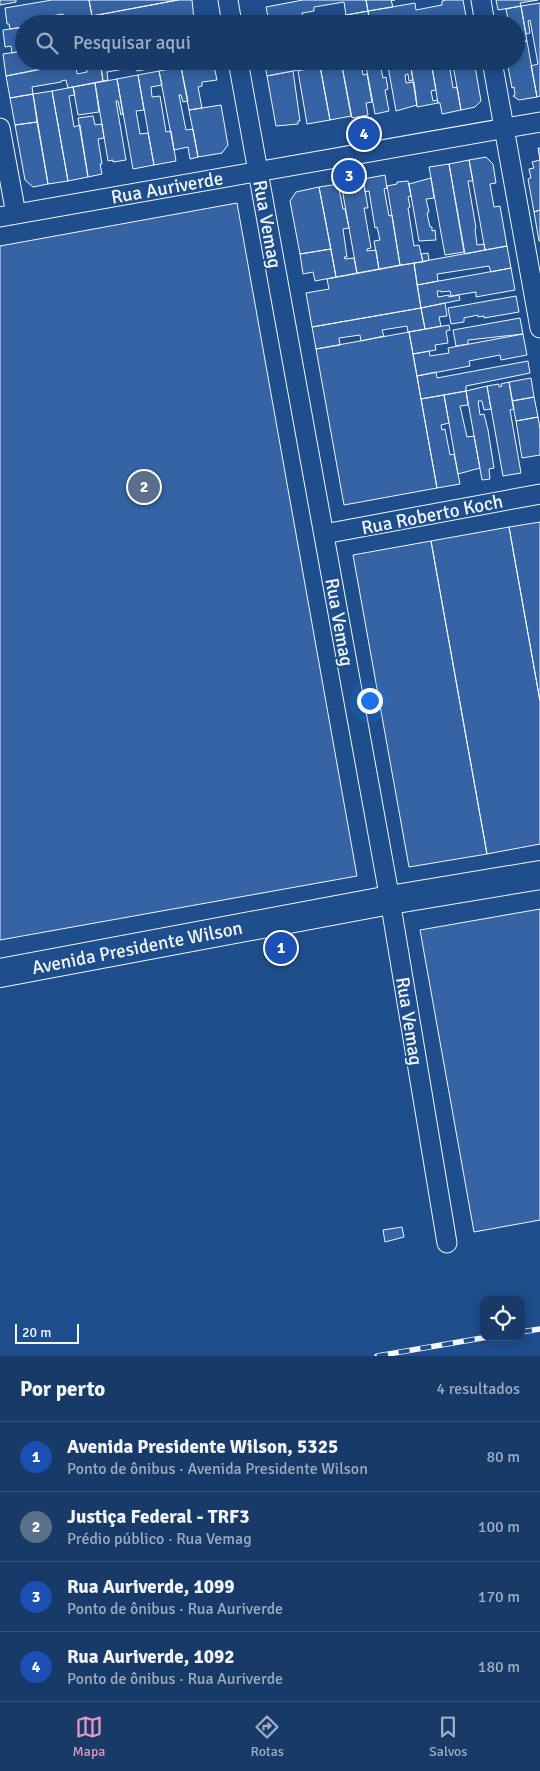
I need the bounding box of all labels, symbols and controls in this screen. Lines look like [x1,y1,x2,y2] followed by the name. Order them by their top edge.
[15,15,525,70] search box
[33,29,61,57] icon: search
[73,31,191,55] text: Pesquisar aqui
[348,115,380,153] pin: 4
[333,157,365,195] pin: 3
[109,166,225,210] street label: Rua Auriverde
[247,178,287,270] street label: Rua Vemag
[128,468,160,506] pin: 2
[359,489,505,540] street label: Rua Roberto Koch
[319,576,359,668] street label: Rua Vemag
[357,688,383,714] your location
[30,916,245,980] street label: Avenida Presidente Wilson
[265,929,297,967] pin: 1
[390,975,428,1067] street label: Rua Vemag
[480,1296,525,1341] map controls
[480,1296,525,1341] button: locate
[15,1321,79,1344] scale bar
[22,1324,51,1341] text: 20 m
[20,1376,105,1402] text: Por perto
[437,1379,520,1399] text: 4 resultados
[67,1435,338,1459] text: Avenida Presidente Wilson, 5325
[32,1447,40,1467] text: 1
[486,1447,520,1467] text: 80 m
[67,1459,368,1479] text: Ponto de ônibus · Avenida Presidente Wilson
[67,1505,250,1529] text: Justiça Federal - TRF3
[32,1517,40,1537] text: 2
[478,1517,520,1537] text: 100 m
[67,1529,252,1549] text: Prédio público · Rua Vemag
[67,1575,235,1599] text: Rua Auriverde, 1099
[32,1587,40,1607] text: 3
[478,1587,520,1607] text: 170 m
[67,1599,283,1619] text: Ponto de ônibus · Rua Auriverde
[67,1645,235,1669] text: Rua Auriverde, 1092
[32,1657,40,1677] text: 4
[478,1657,520,1677] text: 180 m
[67,1669,283,1689] text: Ponto de ônibus · Rua Auriverde
[73,1713,105,1760] tab: Mapa
[250,1713,284,1760] tab: Rotas
[429,1713,467,1760] tab: Salvos

